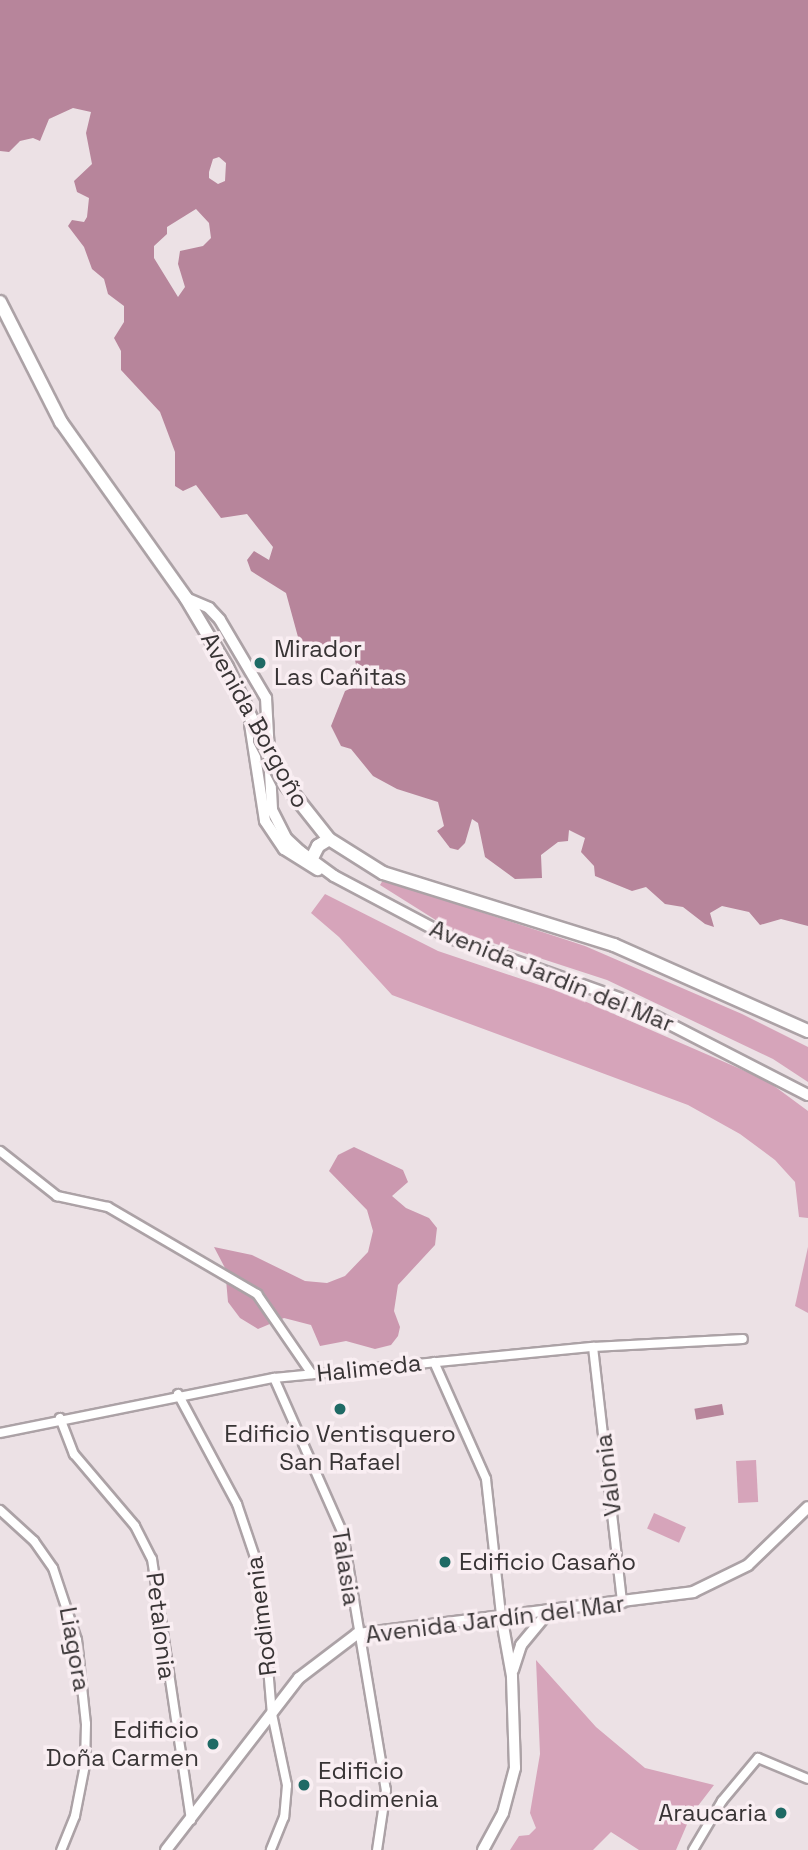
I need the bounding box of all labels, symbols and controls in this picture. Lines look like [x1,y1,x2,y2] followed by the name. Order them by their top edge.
[195,627,315,813] street label: Avenida Borgoño
[274,635,407,691] place label: Mirador Las Cañitas
[252,655,268,671] marker: Mirador Las Cañitas
[426,914,678,1038] street label: Avenida Jardín del Mar
[315,1348,423,1388] street label: Halimeda
[332,1401,348,1417] marker: Edificio Ventisquero San Rafael
[224,1420,456,1476] place label: Edificio Ventisquero San Rafael
[589,1432,627,1518] street label: Valonia
[326,1526,366,1608] street label: Talasia
[459,1548,636,1576] place label: Edificio Casaño
[239,1554,283,1678] street label: Rodimenia
[437,1554,453,1570] marker: Edificio Casaño
[140,1571,182,1681] street label: Petalonia
[364,1589,626,1649] street label: Avenida Jardín del Mar
[53,1605,97,1693] street label: Liagora
[46,1716,199,1772] place label: Edificio Doña Carmen
[205,1736,221,1752] marker: Edificio Doña Carmen
[318,1757,439,1813] place label: Edificio Rodimenia
[296,1777,312,1793] marker: Edificio Rodimenia
[658,1799,767,1827] place label: Araucaria
[773,1805,789,1821] marker: Araucaria

